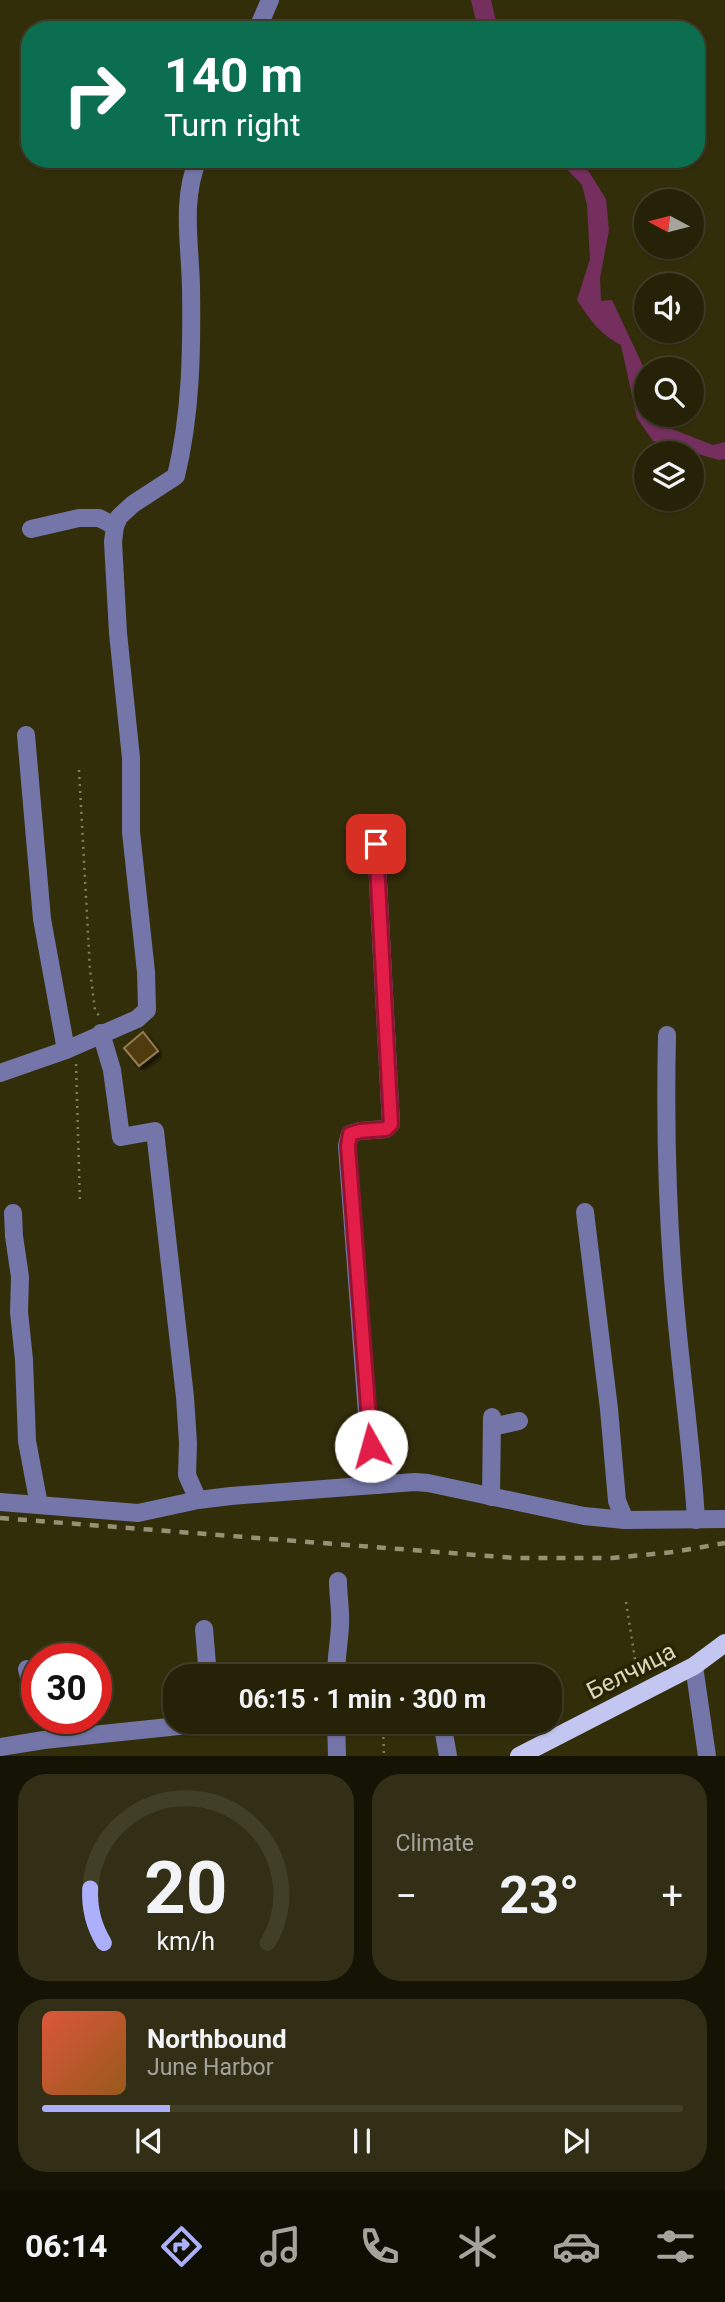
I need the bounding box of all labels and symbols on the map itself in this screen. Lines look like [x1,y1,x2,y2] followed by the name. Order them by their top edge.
[634,189,704,259] north arrow
[346,814,406,874] pin
[334,1409,408,1483] position arrow
[582,1637,680,1705] street label: Белчица
[21,1643,112,1734] speed limit sign: 30

